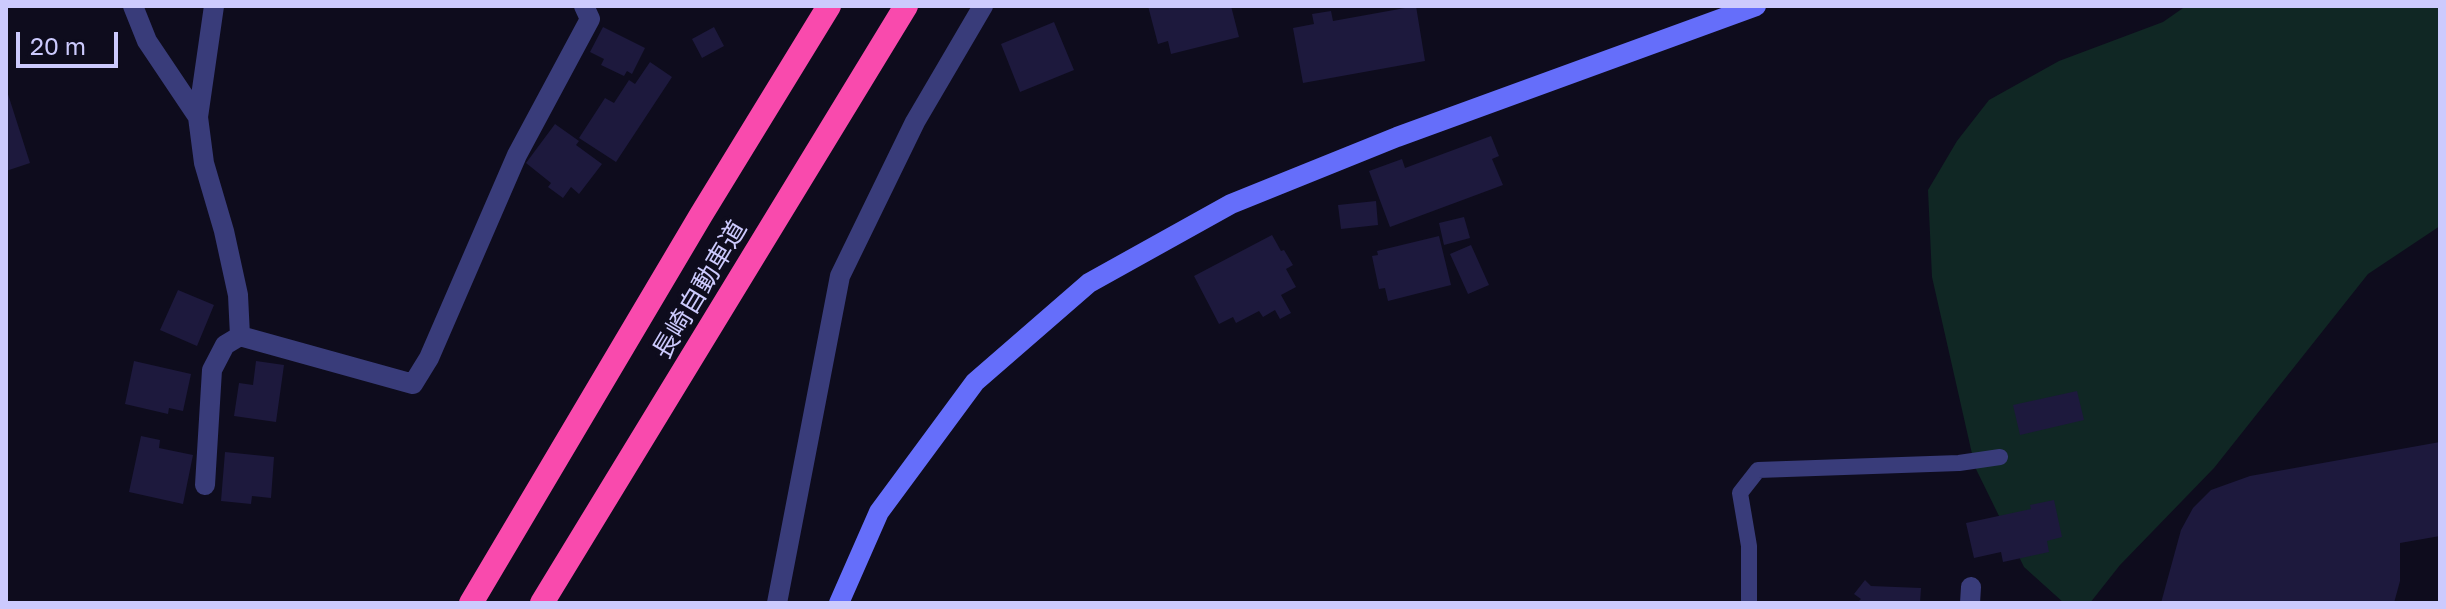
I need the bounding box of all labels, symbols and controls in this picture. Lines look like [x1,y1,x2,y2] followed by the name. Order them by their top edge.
[20,16,122,66] scale bar
[30,31,86,60] text: 20 m
[646,215,754,365] street label: 長崎自動車道

